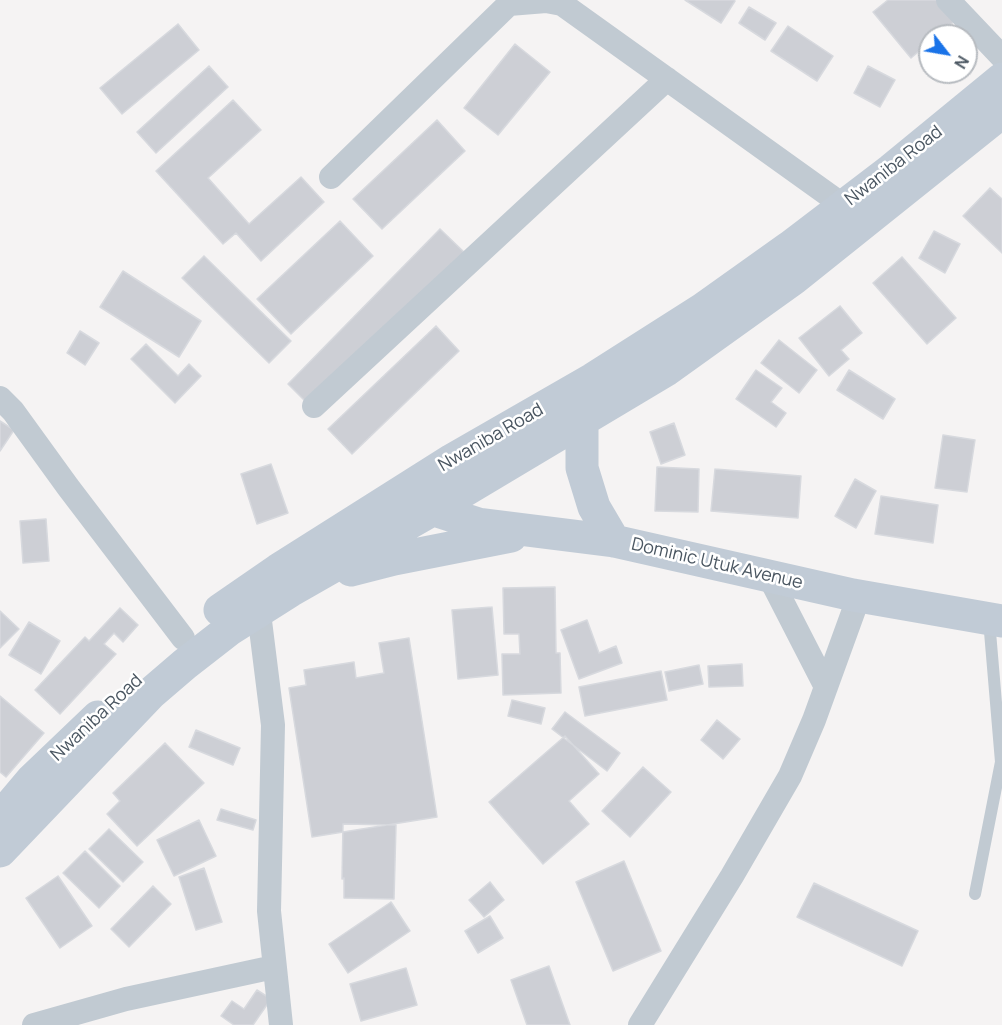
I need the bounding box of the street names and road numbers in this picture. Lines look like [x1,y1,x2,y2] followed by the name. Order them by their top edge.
[841,121,947,211] street label: Nwaniba Road
[435,399,547,477] street label: Nwaniba Road
[629,534,805,594] street label: Dominic Utuk Avenue
[47,670,147,766] street label: Nwaniba Road

